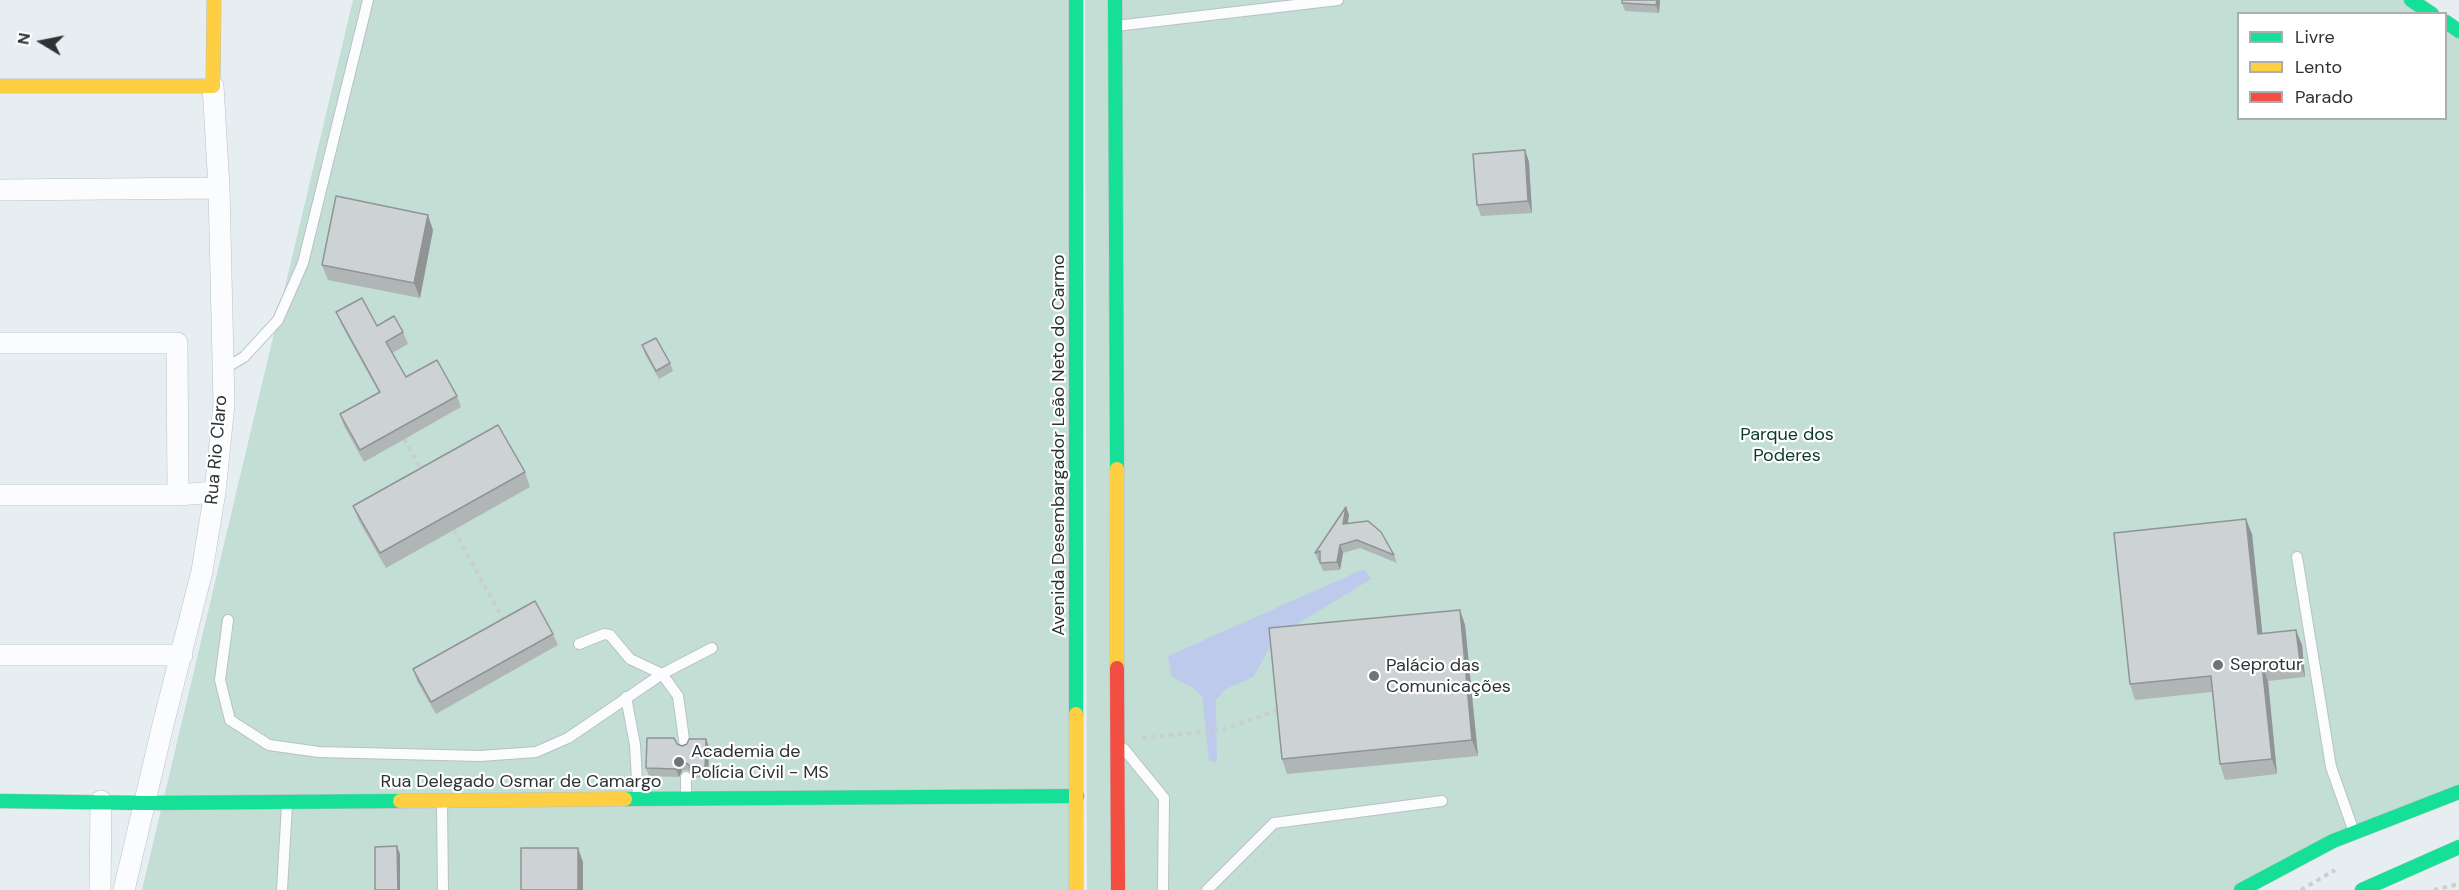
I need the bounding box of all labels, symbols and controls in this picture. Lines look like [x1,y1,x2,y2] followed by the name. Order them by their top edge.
[12,12,72,72] north arrow
[2237,12,2447,120] legend
[2295,25,2335,49] text: Livre
[12,31,35,46] text: N
[2295,55,2342,79] text: Lento
[2295,85,2353,109] text: Parado
[1048,254,1070,636] street label: Avenida Desembargador Leão Neto do Carmo
[201,394,233,506] street label: Rua Rio Claro
[1740,424,1834,466] park label: Parque dos Poderes
[2230,654,2303,676] place label: Seprotur
[1386,655,1511,698] place label: Palácio das Comunicações
[2211,658,2225,672] marker: Seprotur
[1367,669,1381,683] marker: Palácio das Comunicações
[691,741,829,783] place label: Academia de Polícia Civil - MS
[672,755,686,769] marker: Academia de Polícia Civil - MS
[381,771,661,793] street label: Rua Delegado Osmar de Camargo

